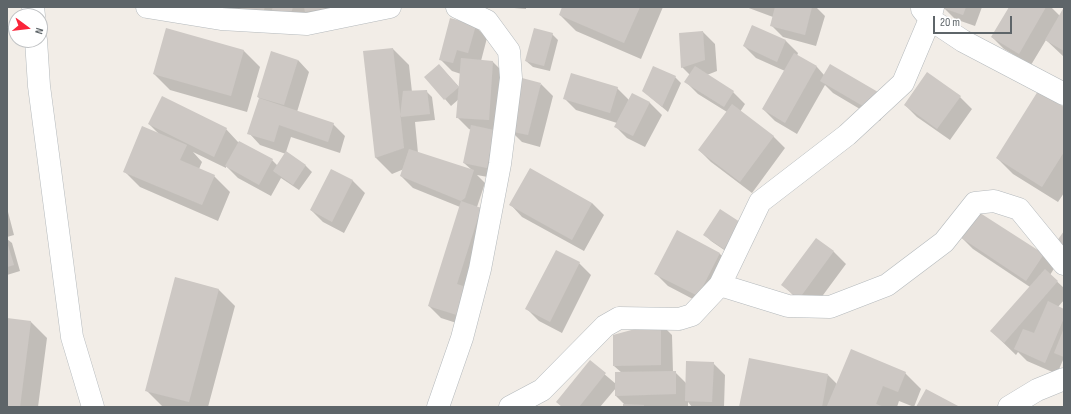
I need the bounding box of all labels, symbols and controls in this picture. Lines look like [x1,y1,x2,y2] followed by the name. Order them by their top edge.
[8,8,48,48] north arrow
[935,8,1014,34] scale bar
[940,15,960,30] text: 20 m
[32,26,46,35] text: N

